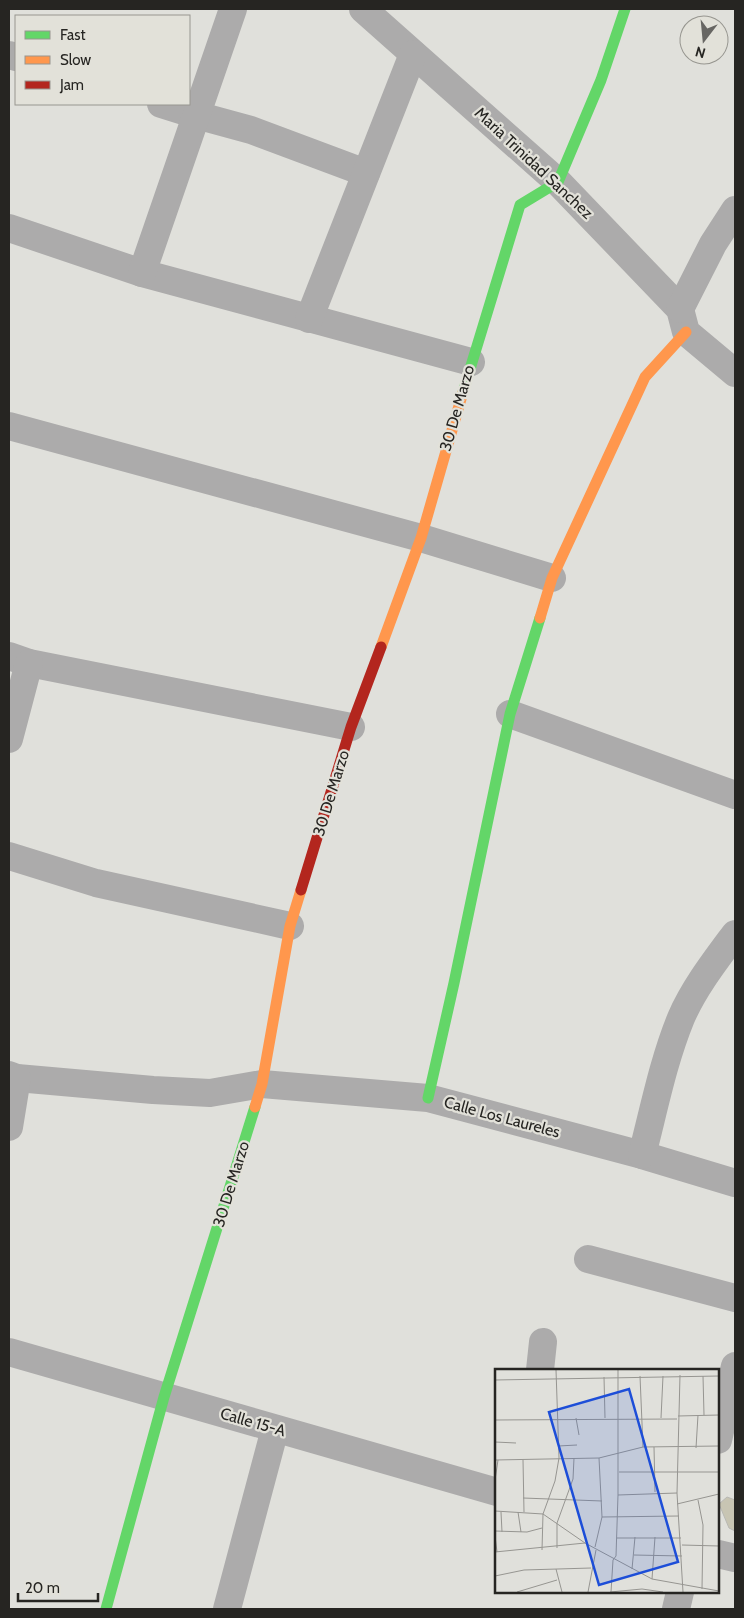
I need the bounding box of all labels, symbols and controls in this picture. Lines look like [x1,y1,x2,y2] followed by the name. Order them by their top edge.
[15,15,190,105] legend
[679,15,729,65] north arrow
[60,26,85,44] text: Fast
[693,42,708,63] text: N
[60,51,91,69] text: Slow
[59,76,84,94] text: Jam
[471,103,597,223] street label: Maria Trinidad Sanchez
[436,363,478,453] street label: 30 De Marzo
[309,748,353,838] street label: 30 De Marzo
[442,1092,562,1142] street label: Calle Los Laureles
[209,1139,253,1229] street label: 30 De Marzo
[495,1369,719,1593] inset map
[218,1404,288,1440] street label: Calle 15-A
[18,1570,98,1602] scale bar
[25,1579,60,1597] text: 20 m

